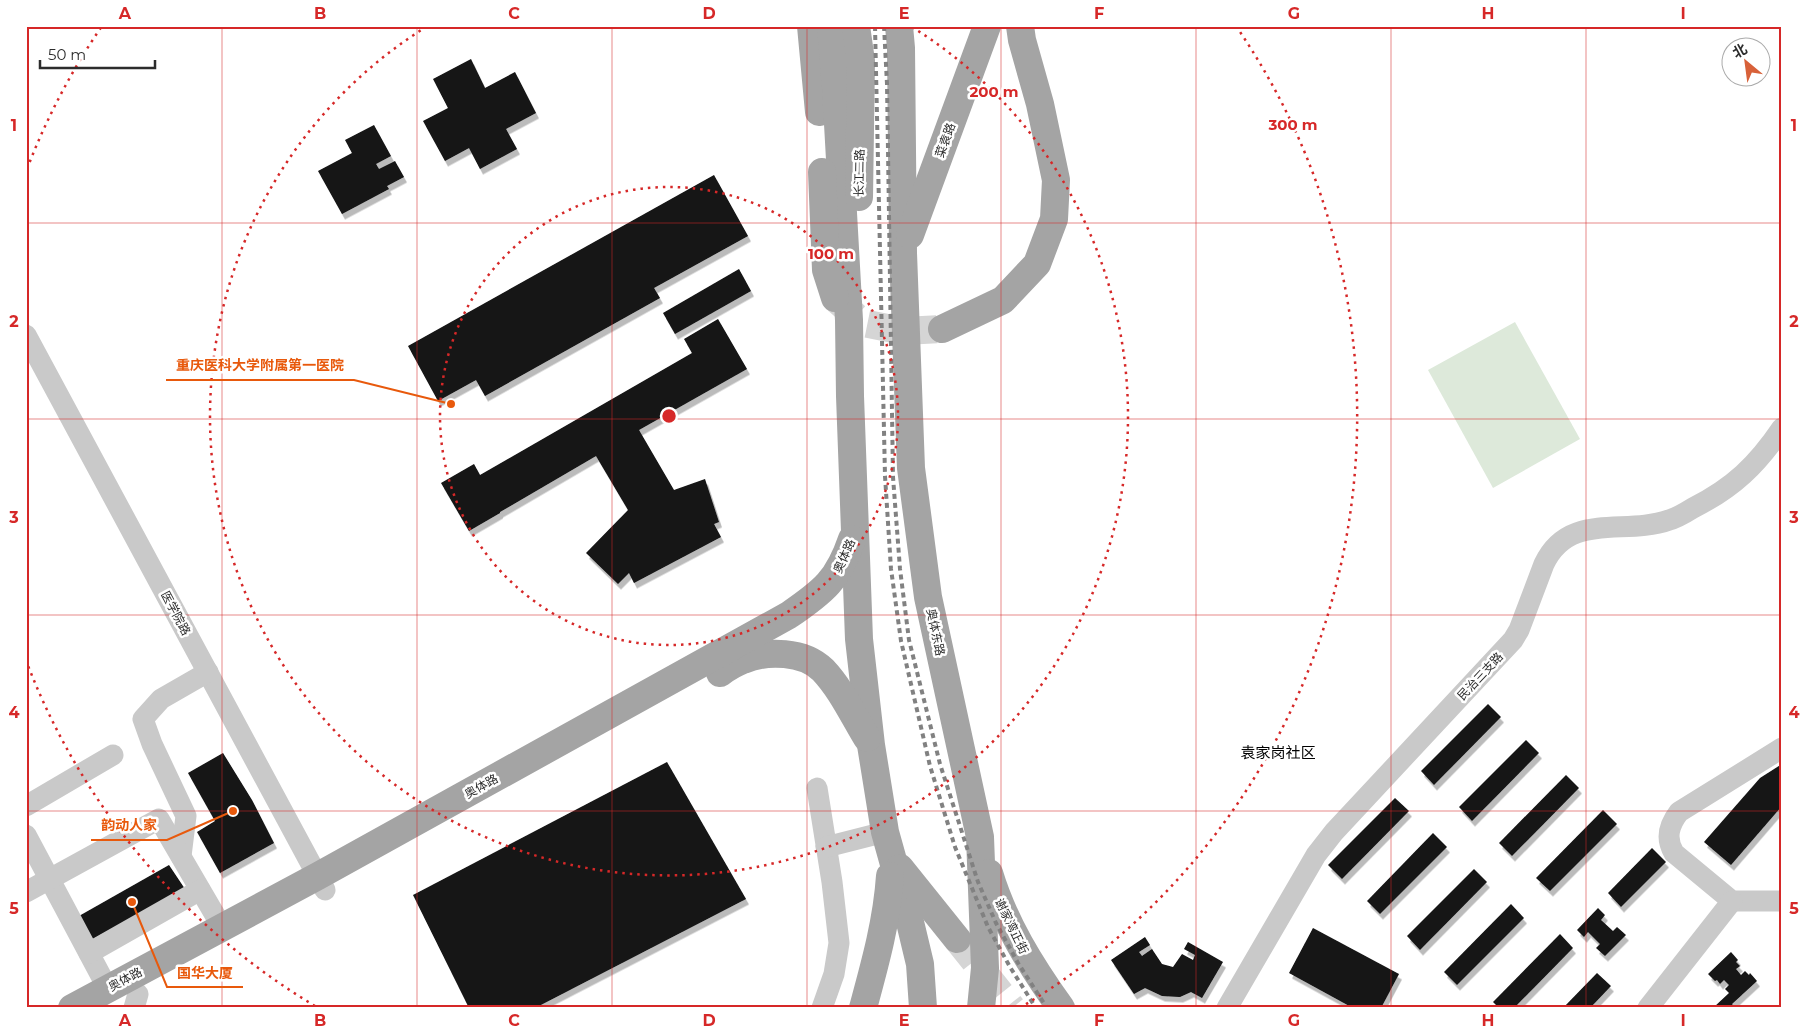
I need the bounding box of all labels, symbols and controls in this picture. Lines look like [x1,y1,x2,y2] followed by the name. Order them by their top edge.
[118,4,132,23] text: A
[314,4,326,23] text: B
[508,4,520,23] text: C
[702,4,716,23] text: D
[899,4,909,23] text: E
[1094,4,1104,23] text: F
[1288,4,1300,23] text: G
[1482,4,1494,23] text: H
[1680,4,1686,23] text: I
[40,38,155,70] scale bar
[1720,38,1770,88] north arrow
[1729,39,1750,62] text: 北
[48,45,86,64] text: 50 m
[969,82,1019,101] text: 200 m
[1267,115,1318,134] text: 300 m
[11,116,17,135] text: 1
[1791,116,1797,135] text: 1
[932,121,958,159] street label: 菜袁路
[851,149,867,197] street label: 长江二路
[808,244,854,263] text: 100 m
[9,312,19,331] text: 2
[1789,312,1799,331] text: 2
[166,351,354,380] callout: 重庆医科大学附属第一医院
[176,356,344,374] text: 重庆医科大学附属第一医院
[660,407,678,425] centre of rings
[8,508,19,527] text: 3
[1788,508,1799,527] text: 3
[830,536,858,576] street label: 奥体路
[158,588,194,638] street label: 医学院路
[924,607,948,657] street label: 奥体东路
[1454,649,1506,703] street label: 民治三支路
[8,703,20,722] text: 4
[1788,703,1800,722] text: 4
[1240,743,1316,762] district label: 袁家岗社区
[462,771,500,801] street label: 奥体路
[91,811,167,840] callout: 韵动人家
[101,816,157,834] text: 韵动人家
[992,896,1032,956] street label: 谢家湾正街
[9,899,19,918] text: 5
[1789,899,1799,918] text: 5
[167,958,243,987] callout: 国华大厦
[106,964,144,994] street label: 奥体路
[177,964,233,982] text: 国华大厦
[118,1011,132,1030] text: A
[314,1011,326,1030] text: B
[508,1011,520,1030] text: C
[702,1011,716,1030] text: D
[899,1011,909,1030] text: E
[1094,1011,1104,1030] text: F
[1288,1011,1300,1030] text: G
[1482,1011,1494,1030] text: H
[1680,1011,1686,1030] text: I

